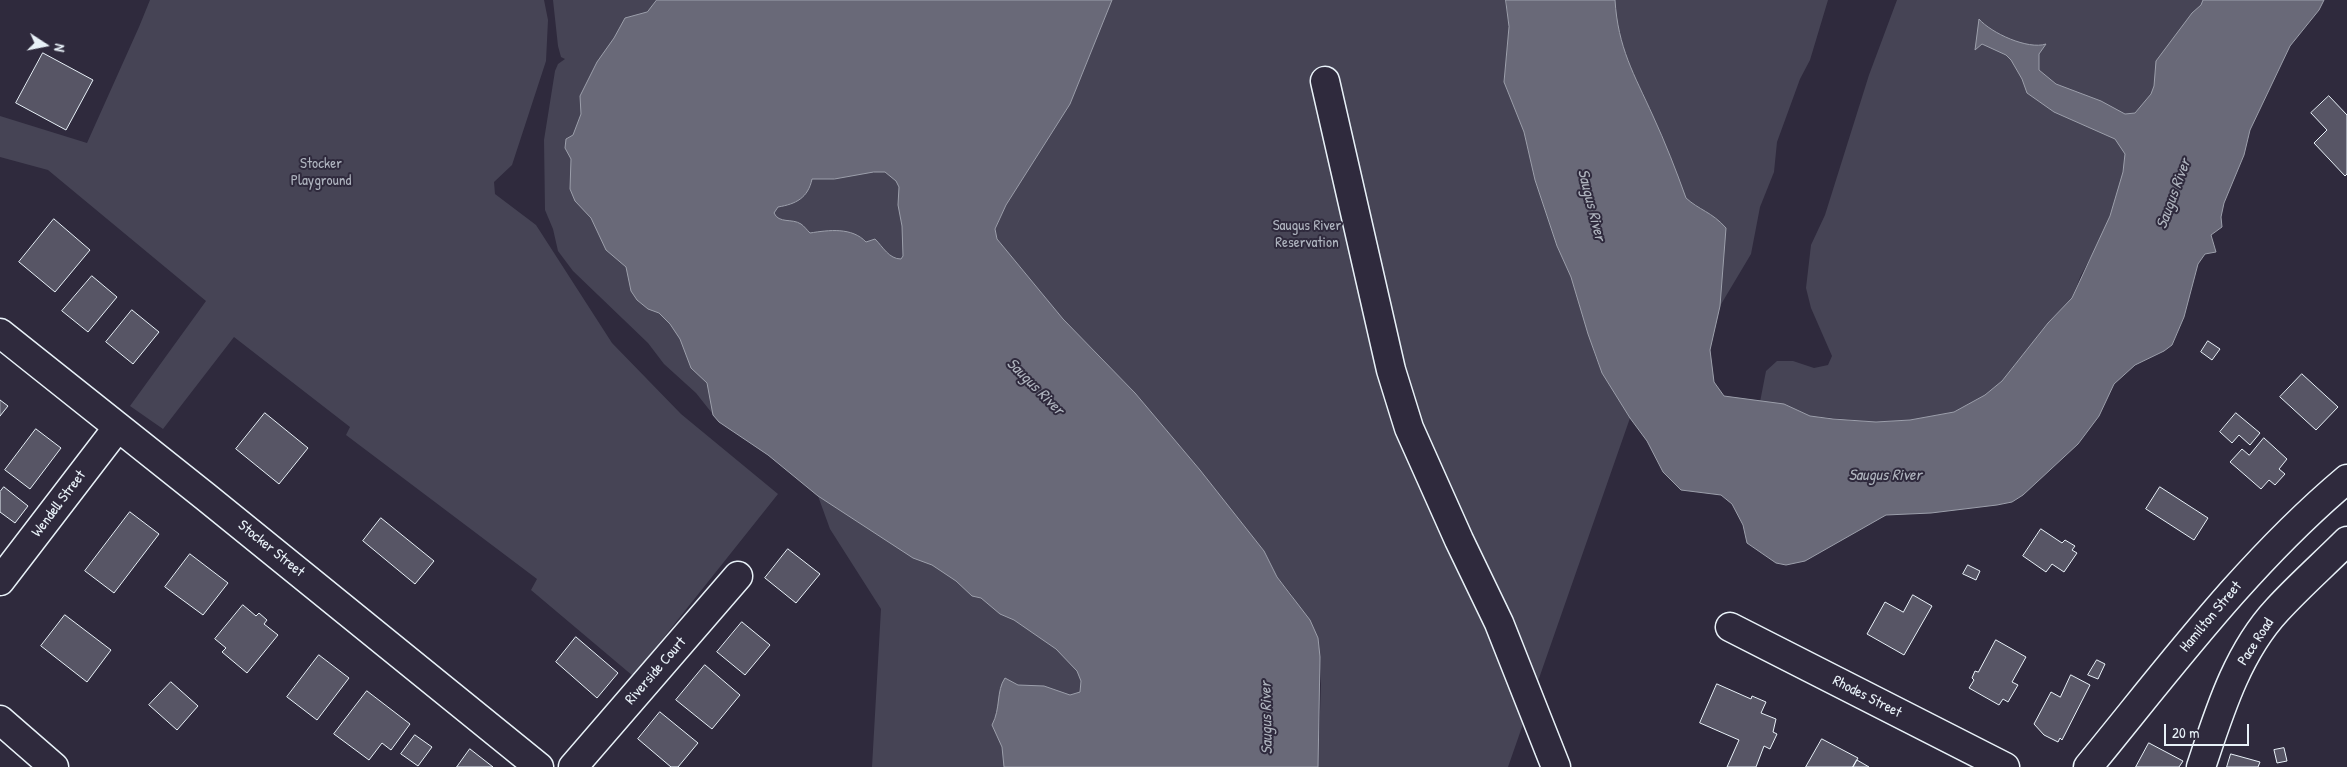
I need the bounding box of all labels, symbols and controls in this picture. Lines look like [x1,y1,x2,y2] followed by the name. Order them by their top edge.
[20,20,70,70] north arrow
[50,42,70,53] text: N
[291,155,351,190] park label: Stocker Playground
[2152,156,2196,232] water label: Saugus River
[1573,167,1609,243] water label: Saugus River
[1273,217,1341,252] park label: Saugus River Reservation
[1002,354,1068,420] water label: Saugus River
[1848,466,1922,486] water label: Saugus River
[28,467,90,541] street label: Wendell Street
[234,517,308,581] street label: Stocker Street
[2176,578,2246,656] street label: Hamilton Street
[2234,615,2278,669] street label: Pace Road
[622,634,690,708] street label: Riverside Court
[1829,672,1905,722] street label: Rhodes Street
[1257,681,1277,755] water label: Saugus River
[2167,714,2252,746] scale bar
[2172,722,2199,743] text: 20 m

